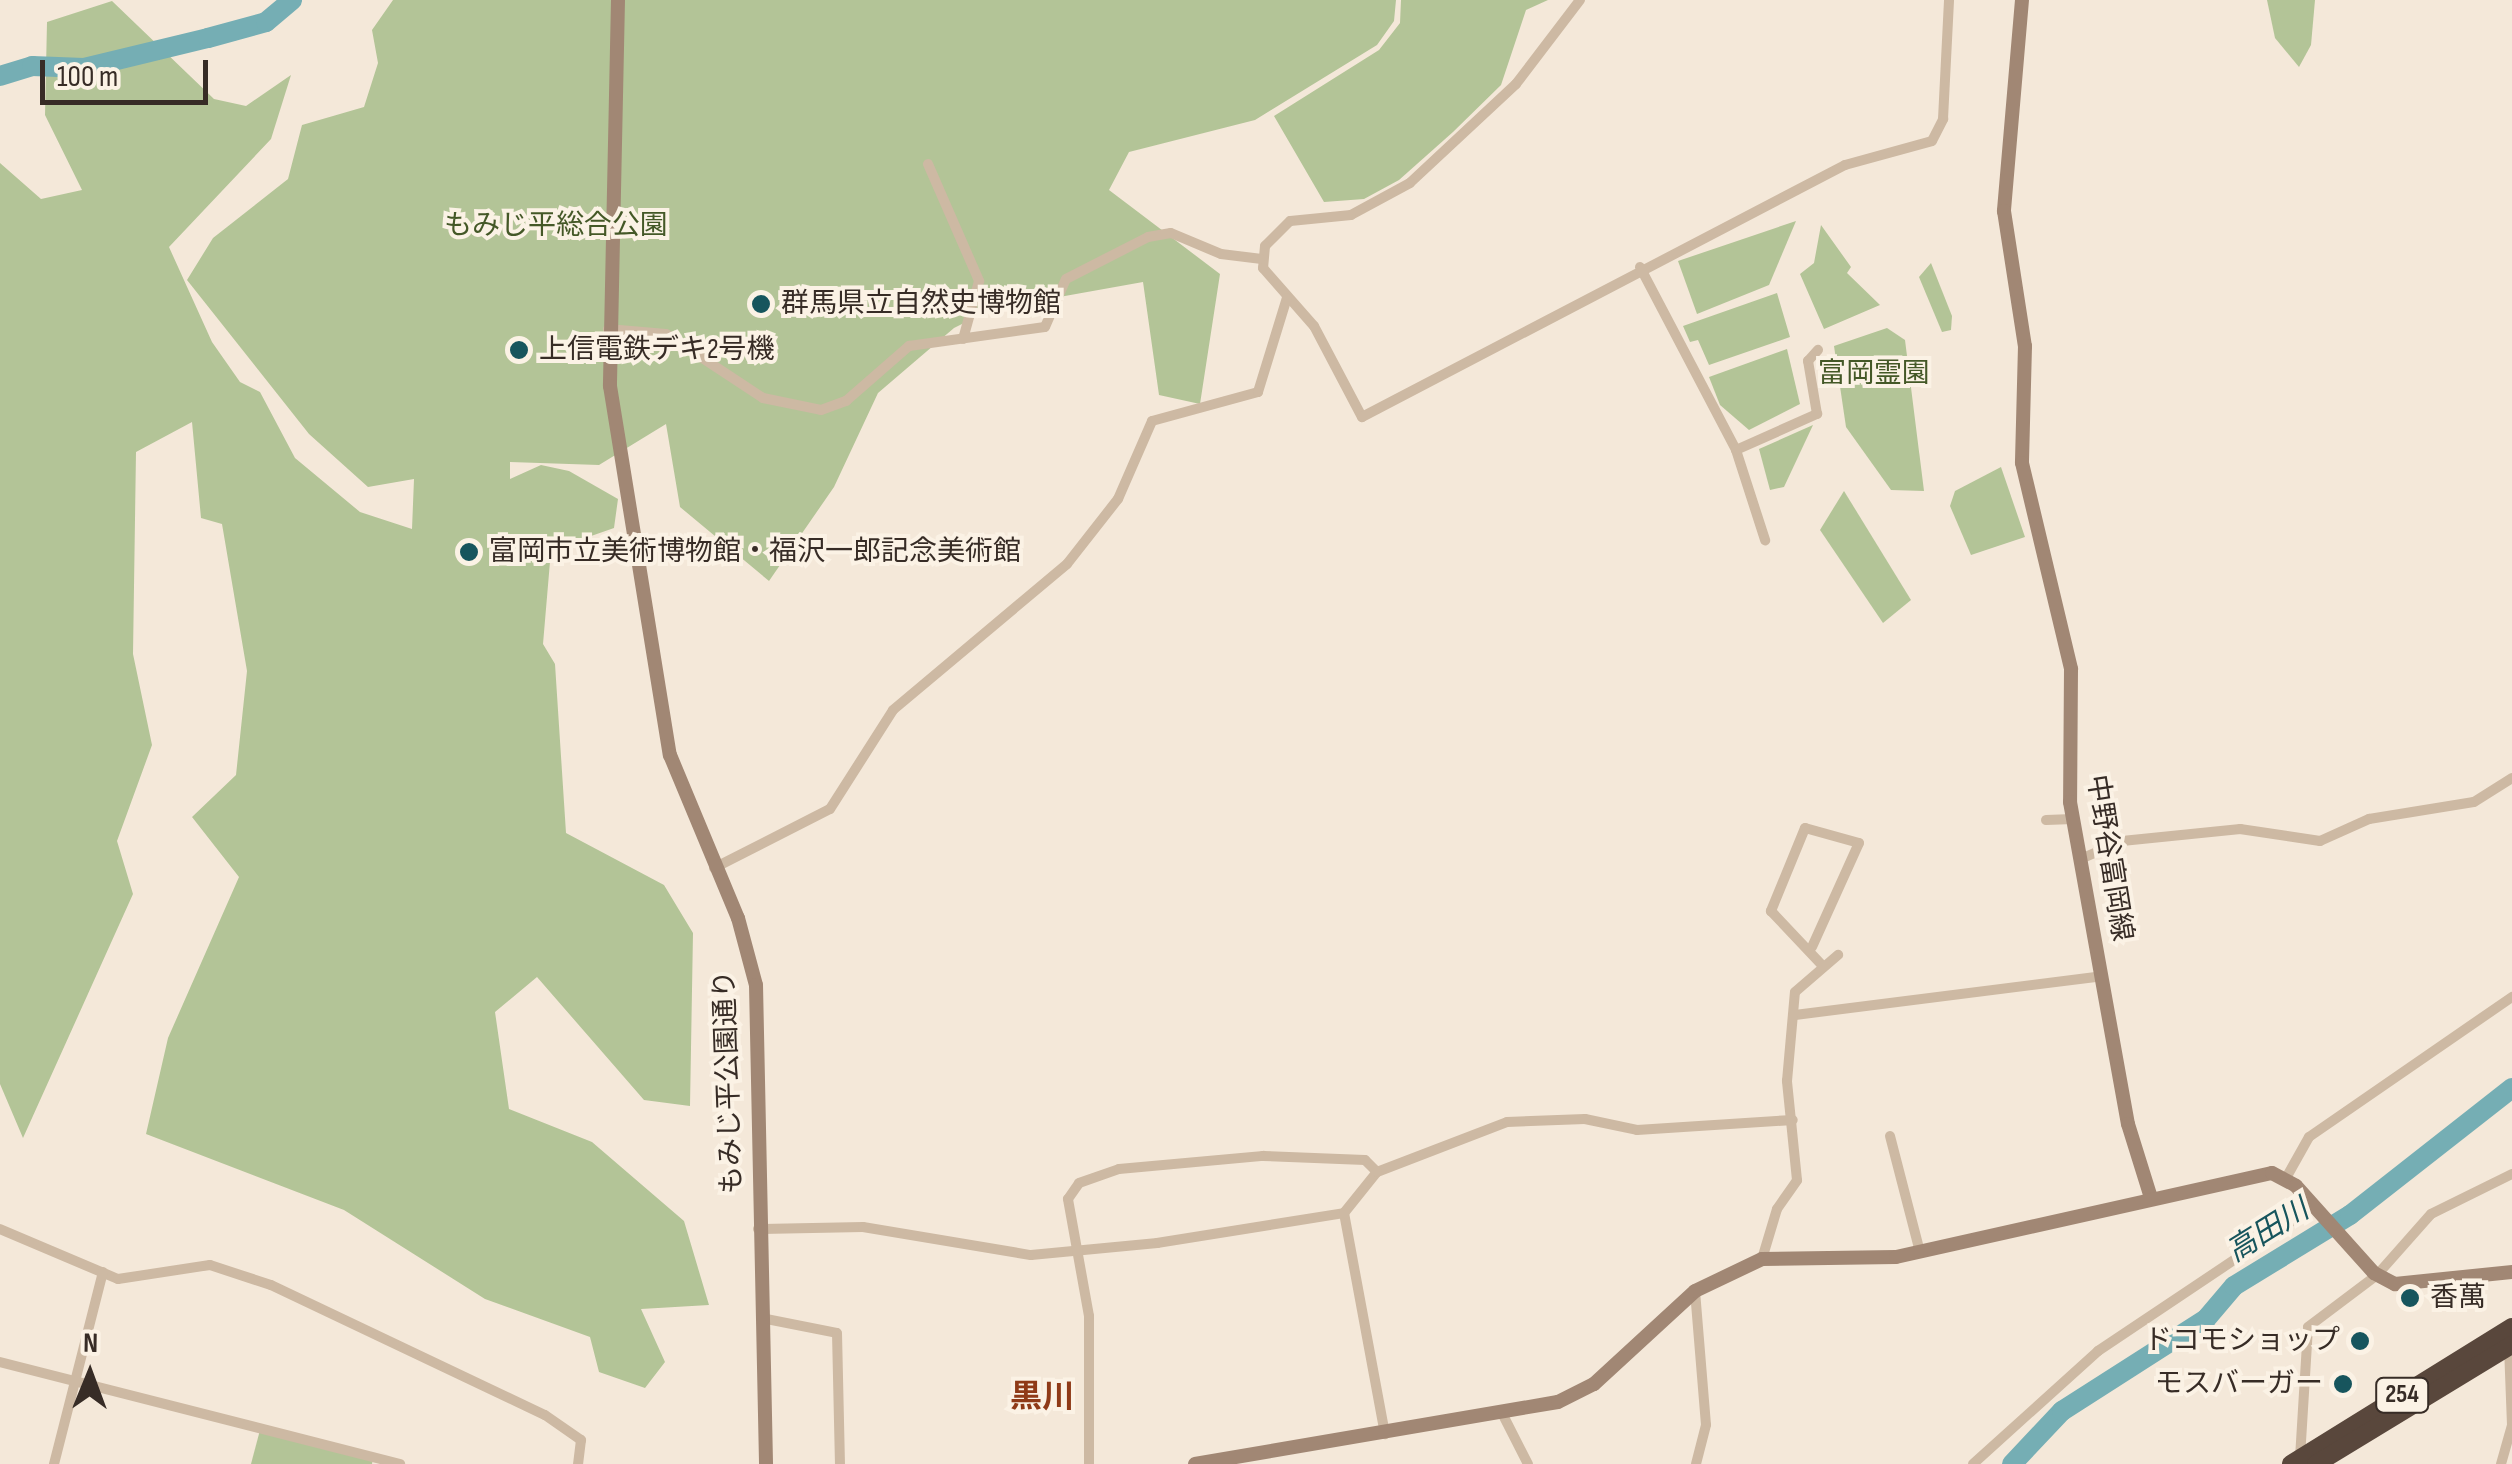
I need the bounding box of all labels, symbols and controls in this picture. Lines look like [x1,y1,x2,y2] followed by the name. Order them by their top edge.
[45,40,212,102] scale bar
[57,59,118,95] text: 100 m
[444,209,668,243] park label: もみじ平総合公園
[781,287,1061,321] place label: 群馬県立自然史博物館
[750,293,772,315] marker: 群馬県立自然史博物館
[539,333,775,367] place label: 上信電鉄デキ2号機
[508,339,530,361] marker: 上信電鉄デキ2号機
[1818,357,1930,391] park label: 富岡霊園
[489,535,1021,569] place label: 富岡市立美術博物館・福沢一郎記念美術館
[458,541,480,563] marker: 富岡市立美術博物館・福沢一郎記念美術館
[2079,772,2139,944] street label: 中野谷富岡線
[708,969,750,1195] street label: もみじ平公園通り
[2220,1192,2316,1270] water label: 高田川
[2430,1281,2486,1315] place label: 香萬
[2399,1287,2421,1309] marker: 香萬
[40,1324,140,1424] north arrow
[2144,1324,2340,1358] place label: ドコモショップ
[83,1327,98,1360] text: N
[2349,1330,2371,1352] marker: ドコモショップ
[2155,1367,2323,1401] place label: モスバーガー
[2332,1373,2354,1395] marker: モスバーガー
[2374,1375,2430,1415] road number: 254
[1010,1379,1074,1417] district label: 黒川

